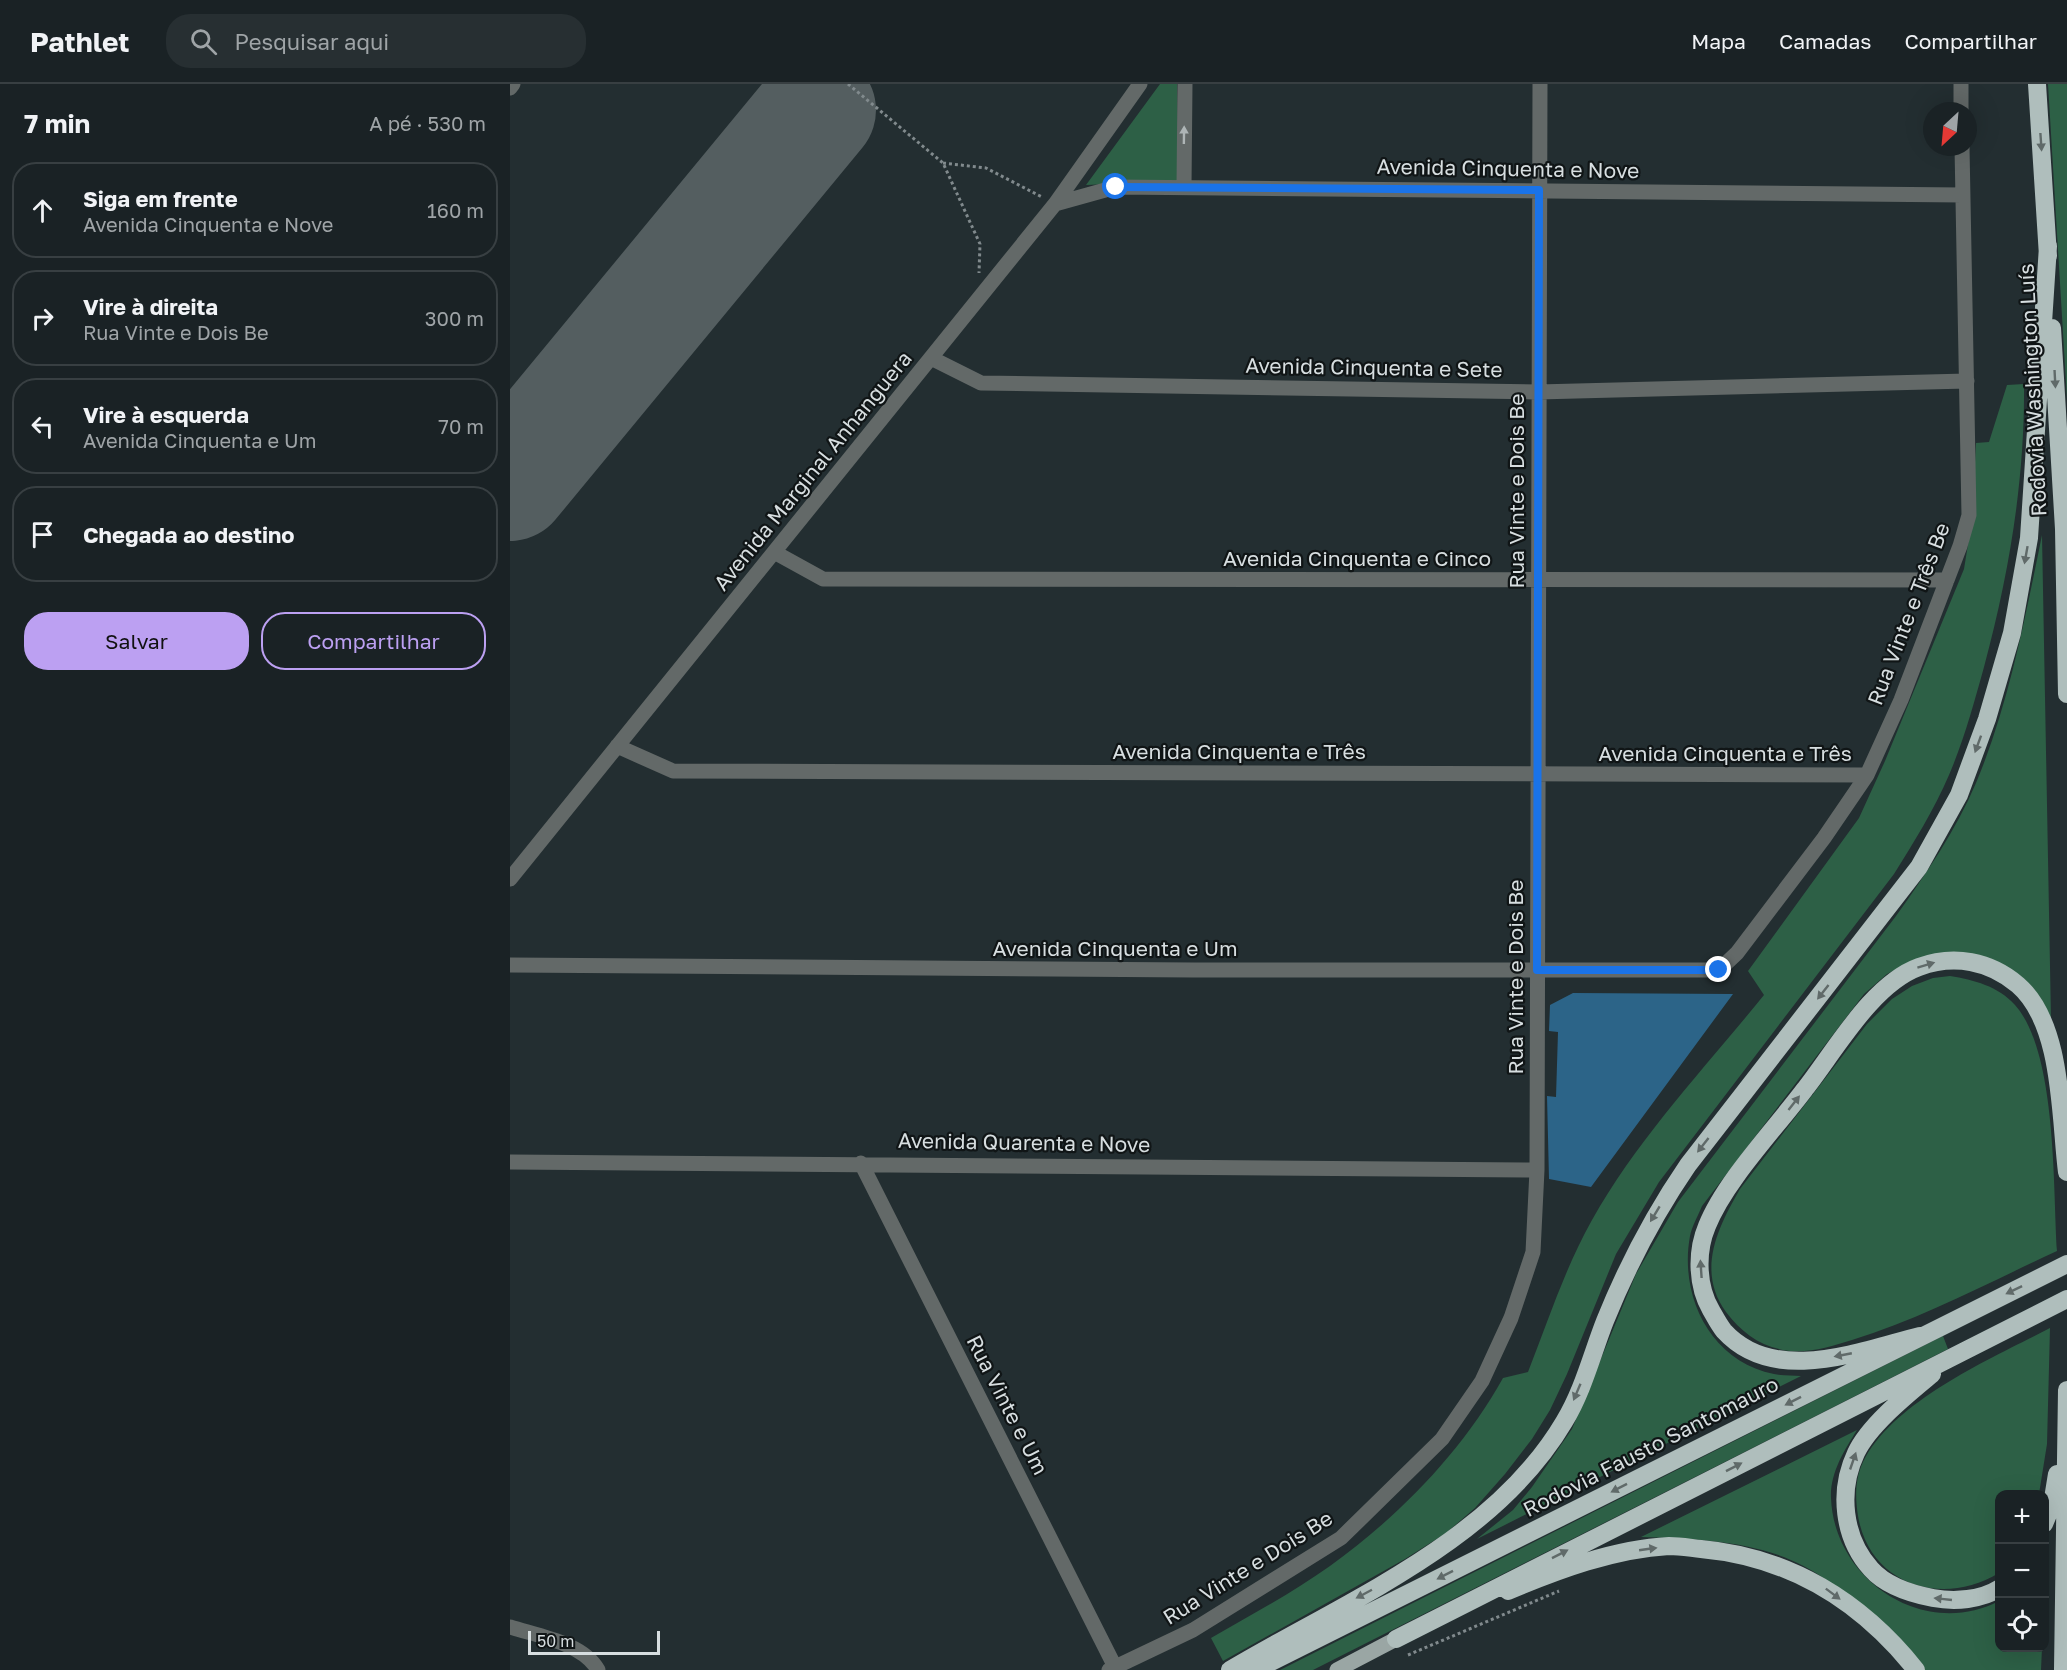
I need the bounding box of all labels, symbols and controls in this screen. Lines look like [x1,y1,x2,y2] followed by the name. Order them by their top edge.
[166,14,586,68] search box
[30,25,130,58] text: Pathlet
[187,25,220,58] icon: search
[235,28,389,55] text: Pesquisar aqui
[1691,28,1746,54] text: Mapa
[1779,28,1871,54] text: Camadas
[1904,28,2037,54] text: Compartilhar
[1923,102,1977,156] north arrow
[24,108,90,139] text: 7 min
[369,111,486,135] text: A pé · 530 m
[1180,126,1189,145] one-way arrow
[2036,133,2045,152] one-way arrow
[1376,153,1640,183] street label: Avenida Cinquenta e Nove
[1102,173,1128,199] route start
[83,185,238,212] text: Siga em frente
[26,194,59,227] icon: ahead
[427,198,484,222] text: 160 m
[83,212,333,236] text: Avenida Cinquenta e Nove
[2012,263,2052,517] street label: Rodovia Washington Luís
[83,293,218,320] text: Vire à direita
[26,302,59,335] icon: right
[425,306,484,330] text: 300 m
[83,320,269,344] text: Rua Vinte e Dois Be
[708,345,917,595] street label: Avenida Marginal Anhanguera
[1245,352,1503,382] street label: Avenida Cinquenta e Sete
[2051,369,2060,388] one-way arrow
[1503,394,1529,588] street label: Rua Vinte e Dois Be
[83,401,249,428] text: Vire à esquerda
[26,410,59,443] icon: left
[438,414,484,438] text: 70 m
[83,428,316,452] text: Avenida Cinquenta e Um
[26,518,59,551] icon: arrive
[1861,519,1955,709] street label: Rua Vinte e Três Be
[83,521,295,548] text: Chegada ao destino
[1223,545,1491,571] street label: Avenida Cinquenta e Cinco
[2021,546,2030,565] one-way arrow
[24,612,249,670] button: Salvar
[261,612,486,670] button: Compartilhar
[1972,735,1982,753] one-way arrow
[1112,738,1366,764] street label: Avenida Cinquenta e Três
[1598,740,1852,766] street label: Avenida Cinquenta e Três
[1502,880,1528,1074] street label: Rua Vinte e Dois Be
[992,935,1238,961] street label: Avenida Cinquenta e Um
[1705,956,1731,982] route end
[1917,960,1935,969] one-way arrow
[1818,984,1830,999] one-way arrow
[1788,1096,1800,1112] one-way arrow
[898,1127,1150,1157] street label: Avenida Quarenta e Nove
[1698,1138,1710,1153] one-way arrow
[1650,1206,1661,1222] one-way arrow
[1696,1260,1705,1279] one-way arrow
[2006,1286,2023,1295] one-way arrow
[962,1330,1054,1479] street label: Rua Vinte e Um
[1833,1351,1852,1360] one-way arrow
[1519,1370,1783,1522] street label: Rodovia Fausto Santomauro
[1572,1384,1582,1402] one-way arrow
[1785,1396,1802,1406] one-way arrow
[1848,1452,1858,1470] one-way arrow
[1725,1462,1742,1471] one-way arrow
[1610,1483,1627,1493] one-way arrow
[1995,1490,2049,1652] map controls
[1995,1490,2049,1544] button: +
[1158,1504,1337,1630] street label: Rua Vinte e Dois Be
[1995,1544,2049,1598] button: −
[1639,1545,1658,1554] one-way arrow
[1551,1549,1568,1559] one-way arrow
[1436,1571,1453,1580] one-way arrow
[1825,1588,1841,1600] one-way arrow
[1355,1589,1372,1599] one-way arrow
[1934,1594,1953,1604] one-way arrow
[1995,1598,2049,1652] button: locate
[528,1628,660,1656] scale bar
[537,1631,574,1651] text: 50 m

